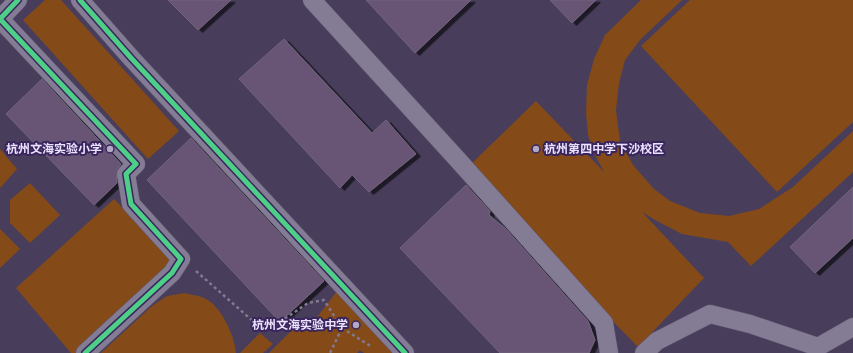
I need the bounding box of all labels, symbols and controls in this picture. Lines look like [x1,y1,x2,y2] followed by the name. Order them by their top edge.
[6,141,102,158] place label: 杭州文海实验小学
[544,141,664,158] place label: 杭州第四中学下沙校区
[105,144,115,154] marker: 杭州文海实验小学
[531,144,541,154] marker: 杭州第四中学下沙校区
[252,317,348,334] place label: 杭州文海实验中学
[351,320,361,330] marker: 杭州文海实验中学

